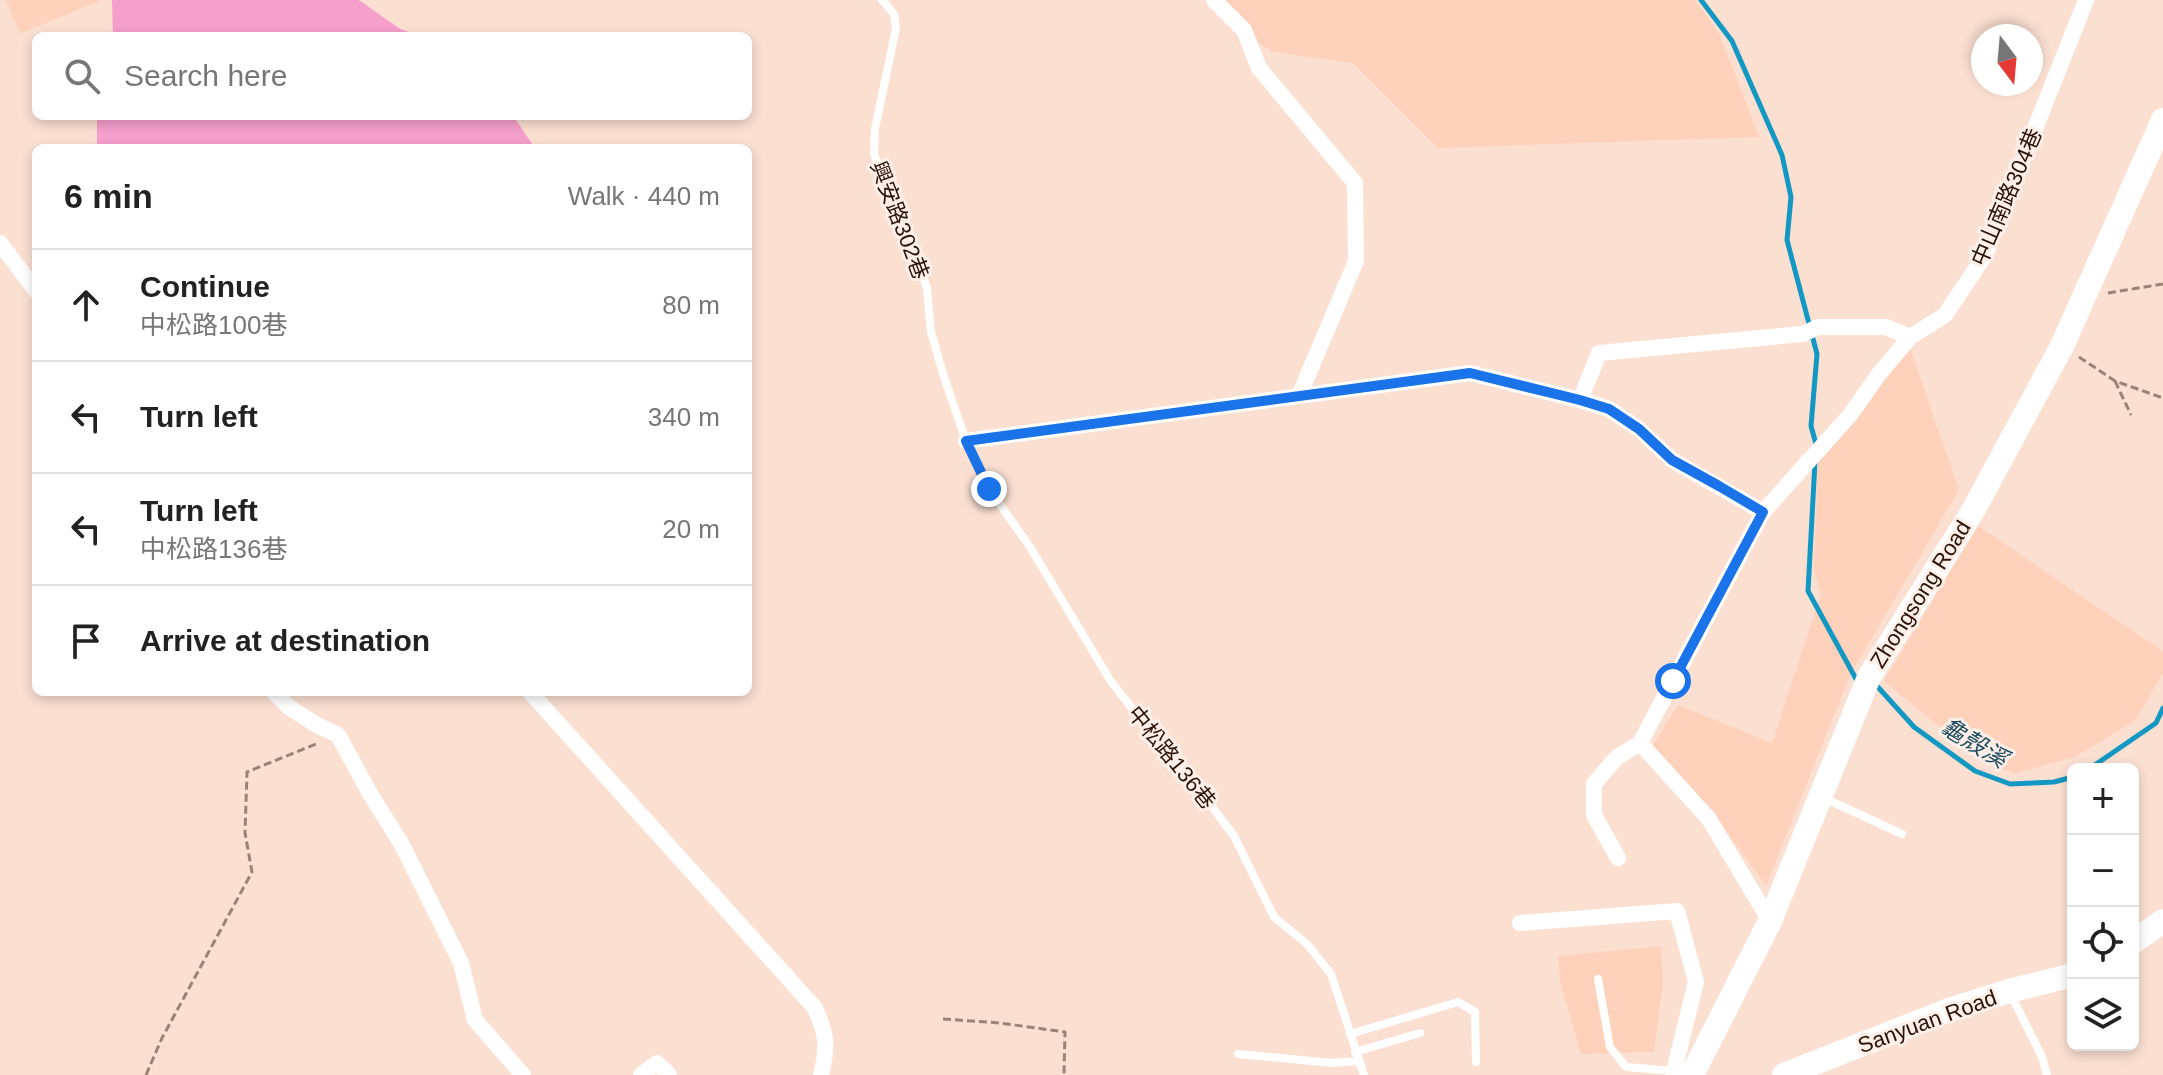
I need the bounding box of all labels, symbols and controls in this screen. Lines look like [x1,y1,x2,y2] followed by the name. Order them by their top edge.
[1971,24,2043,96] north arrow
[32,32,752,120] search box
[60,54,104,98] icon: search
[124,59,287,92] text: Search here
[1966,125,2047,270] street label: 中山南路304巷
[866,157,934,283] street label: 興安路302巷
[64,177,153,215] text: 6 min
[568,181,720,211] text: Walk · 440 m
[140,270,270,303] text: Continue
[64,283,108,327] icon: ahead
[662,290,720,320] text: 80 m
[140,310,287,340] text: 中松路100巷
[64,395,108,439] icon: left
[140,400,258,433] text: Turn left
[648,402,720,432] text: 340 m
[971,471,1007,507] route end
[140,494,258,527] text: Turn left
[64,507,108,551] icon: left
[662,514,720,544] text: 20 m
[1865,516,1976,672] street label: Zhongsong Road
[140,534,287,564] text: 中松路136巷
[64,619,108,663] icon: arrive
[140,624,430,657] text: Arrive at destination
[1655,663,1691,699] route start
[1123,701,1221,814] street label: 中松路136巷
[1936,712,2015,774] water label: 龜殼溪
[2067,763,2139,1051] map controls
[2067,763,2139,835] button: +
[2067,835,2139,907] button: −
[2067,907,2139,979] button: locate
[2067,979,2139,1051] button: layers
[1855,985,2000,1058] street label: Sanyuan Road

